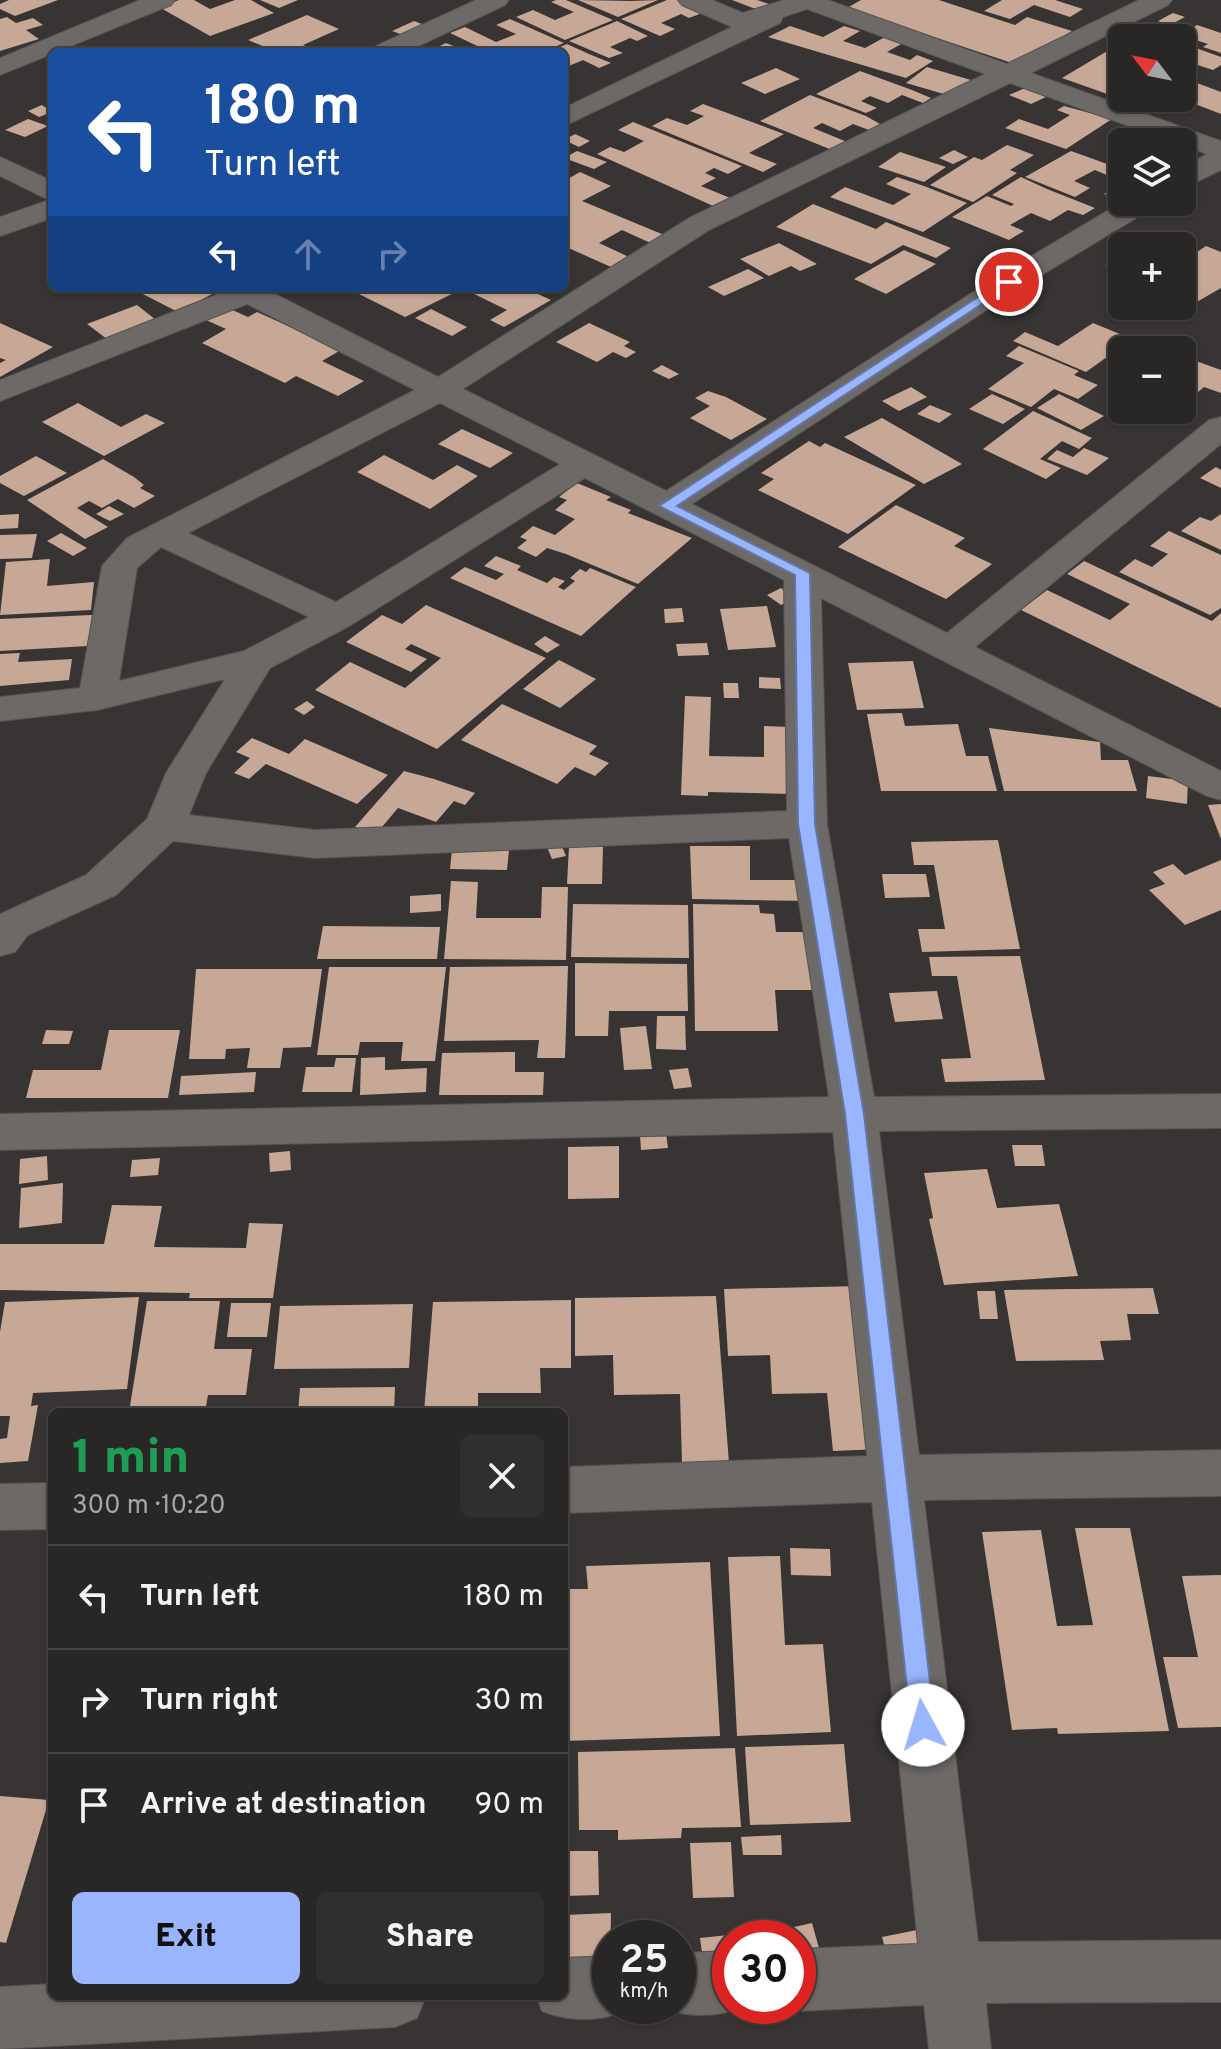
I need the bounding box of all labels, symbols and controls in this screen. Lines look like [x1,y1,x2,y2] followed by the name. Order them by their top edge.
[1108,24,1196,112] north arrow
[1108,24,1196,424] map controls
[204,74,361,144] text: 180 m
[72,80,176,184] icon: left
[1108,128,1196,216] button: layers
[204,143,341,189] text: Turn left
[202,232,246,276] icon: left
[286,232,330,276] icon: ahead
[370,232,414,276] icon: right
[1108,232,1196,320] button: +
[975,248,1043,316] pin
[987,260,1031,304] icon: arrive
[1108,336,1196,424] button: −
[72,1430,189,1490] text: 1 min
[460,1434,544,1518] button: close
[72,1490,226,1523] text: 300 m · 10:20
[72,1575,116,1619] icon: left
[140,1579,260,1616] text: Turn left
[463,1579,544,1616] text: 180 m
[72,1679,116,1723] icon: right
[140,1683,278,1720] text: Turn right
[475,1683,544,1720] text: 30 m
[881,1683,965,1767] position arrow
[72,1783,116,1827] icon: arrive
[140,1787,426,1824] text: Arrive at destination
[475,1787,544,1824] text: 90 m
[72,1892,300,1984] button: Exit
[316,1892,544,1984] button: Share
[712,1920,816,2024] speed limit sign: 30
[620,1937,668,1987] text: 25
[620,1979,668,2005] text: km/h

